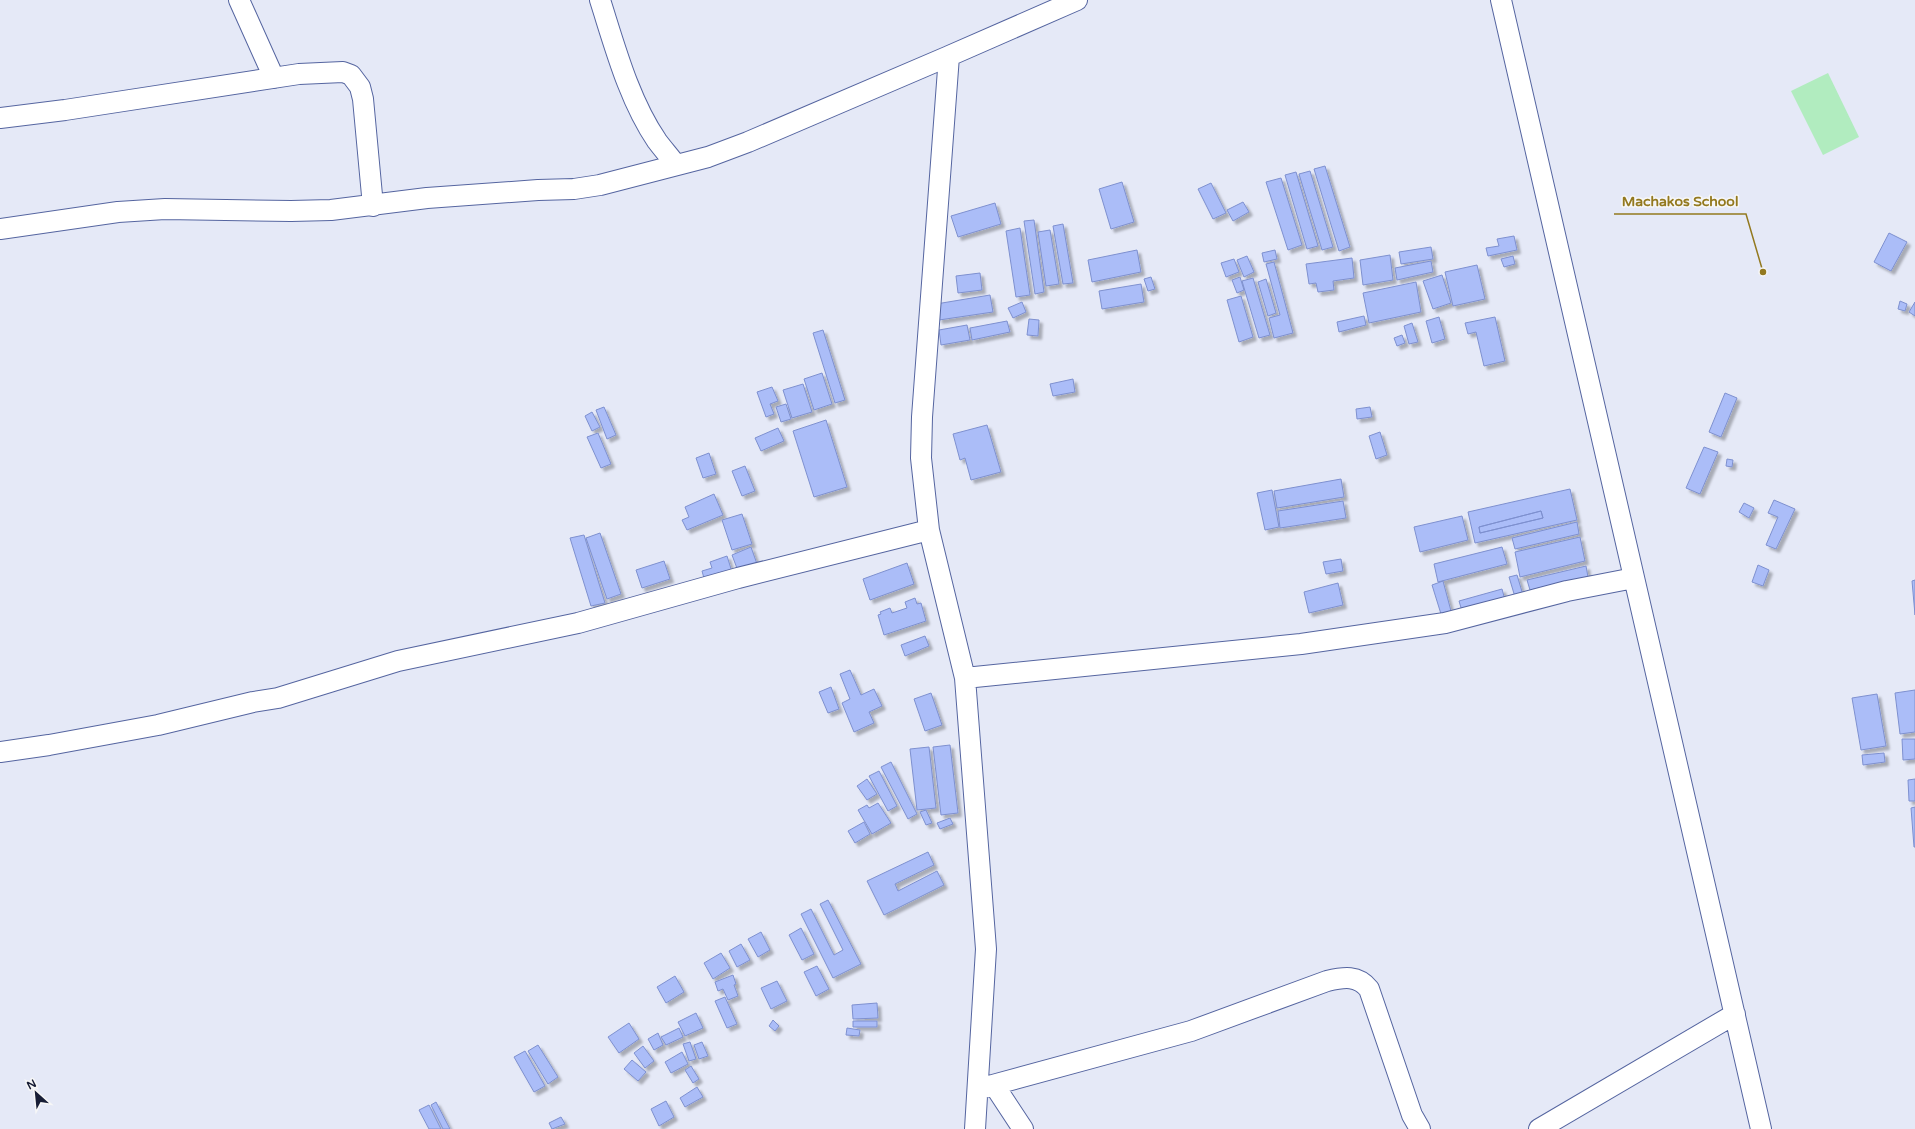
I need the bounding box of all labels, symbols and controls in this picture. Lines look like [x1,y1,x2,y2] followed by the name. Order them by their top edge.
[1614,188,1746,214] callout: Machakos School
[1622,193,1738,210] text: Machakos School
[16,1073,56,1113] north arrow
[25,1077,39,1092] text: N

